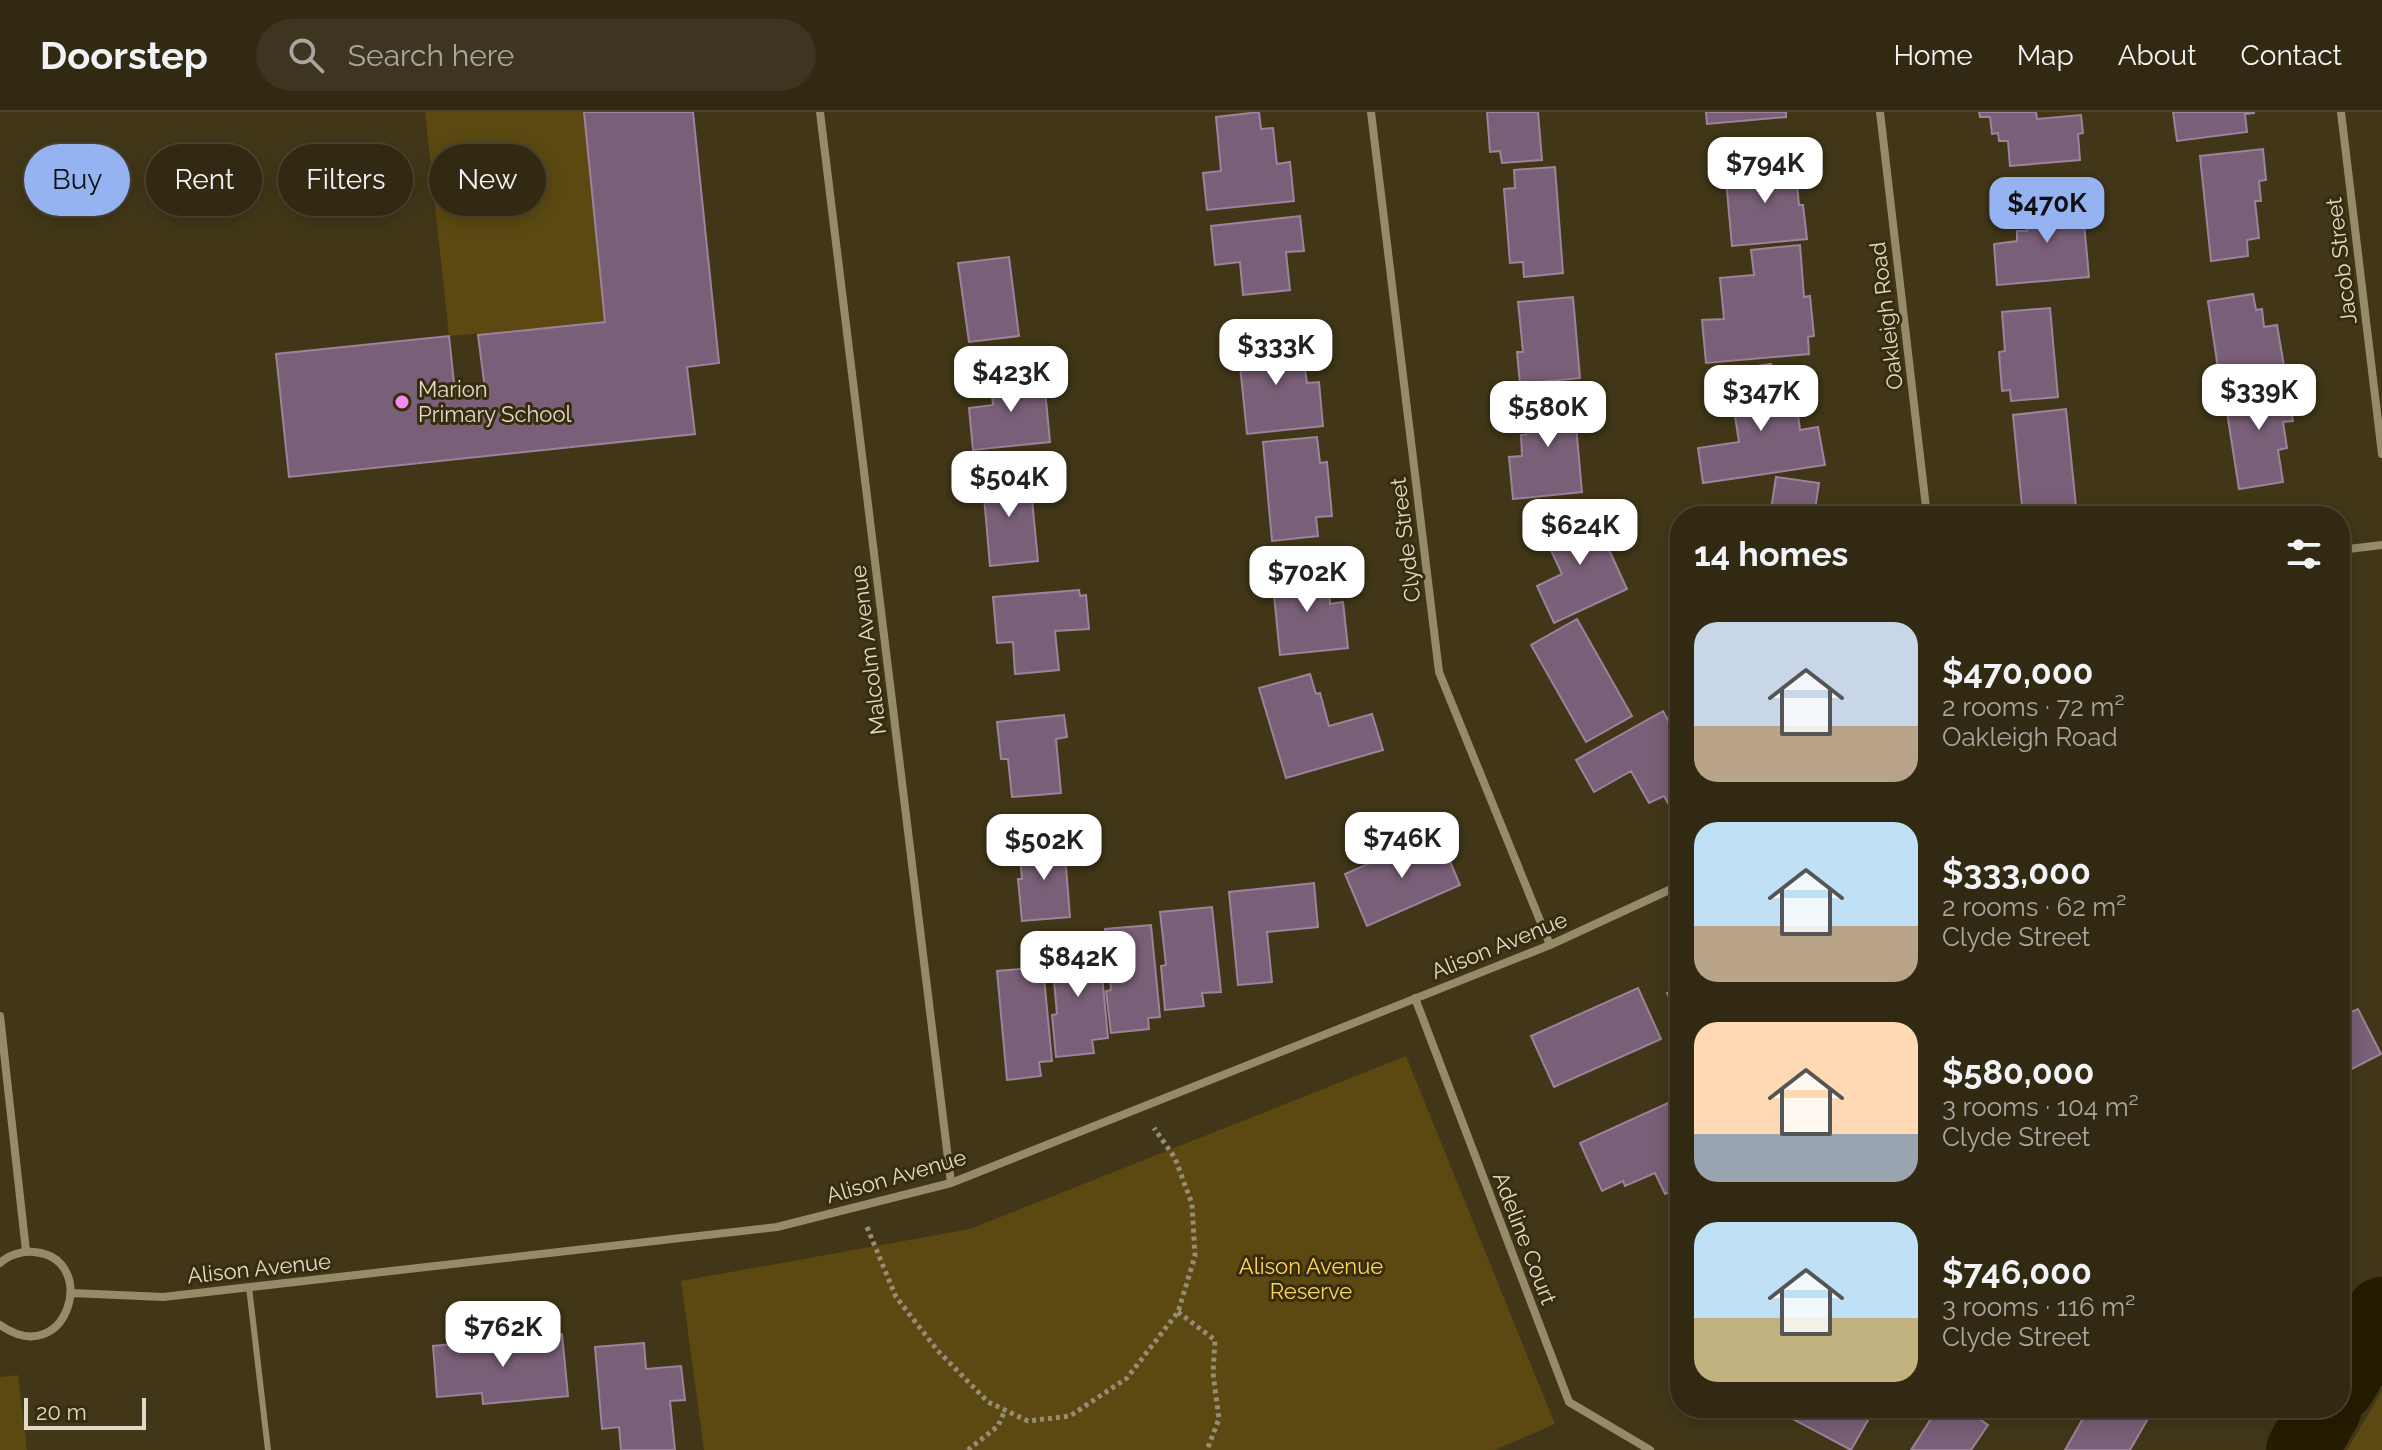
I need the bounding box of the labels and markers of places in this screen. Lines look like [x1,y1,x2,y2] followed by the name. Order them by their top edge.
[1709,137,1821,205] pin: $794K
[1991,177,2103,245] pin: $470K
[1220,319,1332,387] pin: $333K
[955,346,1067,414] pin: $423K
[2203,364,2315,432] pin: $339K
[1705,365,1817,433] pin: $347K
[418,376,572,427] place label: Marion Primary School
[1492,381,1604,449] pin: $580K
[393,393,411,411] marker: Marion Primary School
[953,451,1065,519] pin: $504K
[1524,499,1636,567] pin: $624K
[1251,546,1363,614] pin: $702K
[1346,812,1458,880] pin: $746K
[988,814,1100,882] pin: $502K
[1022,931,1134,999] pin: $842K
[447,1301,559,1369] pin: $762K

